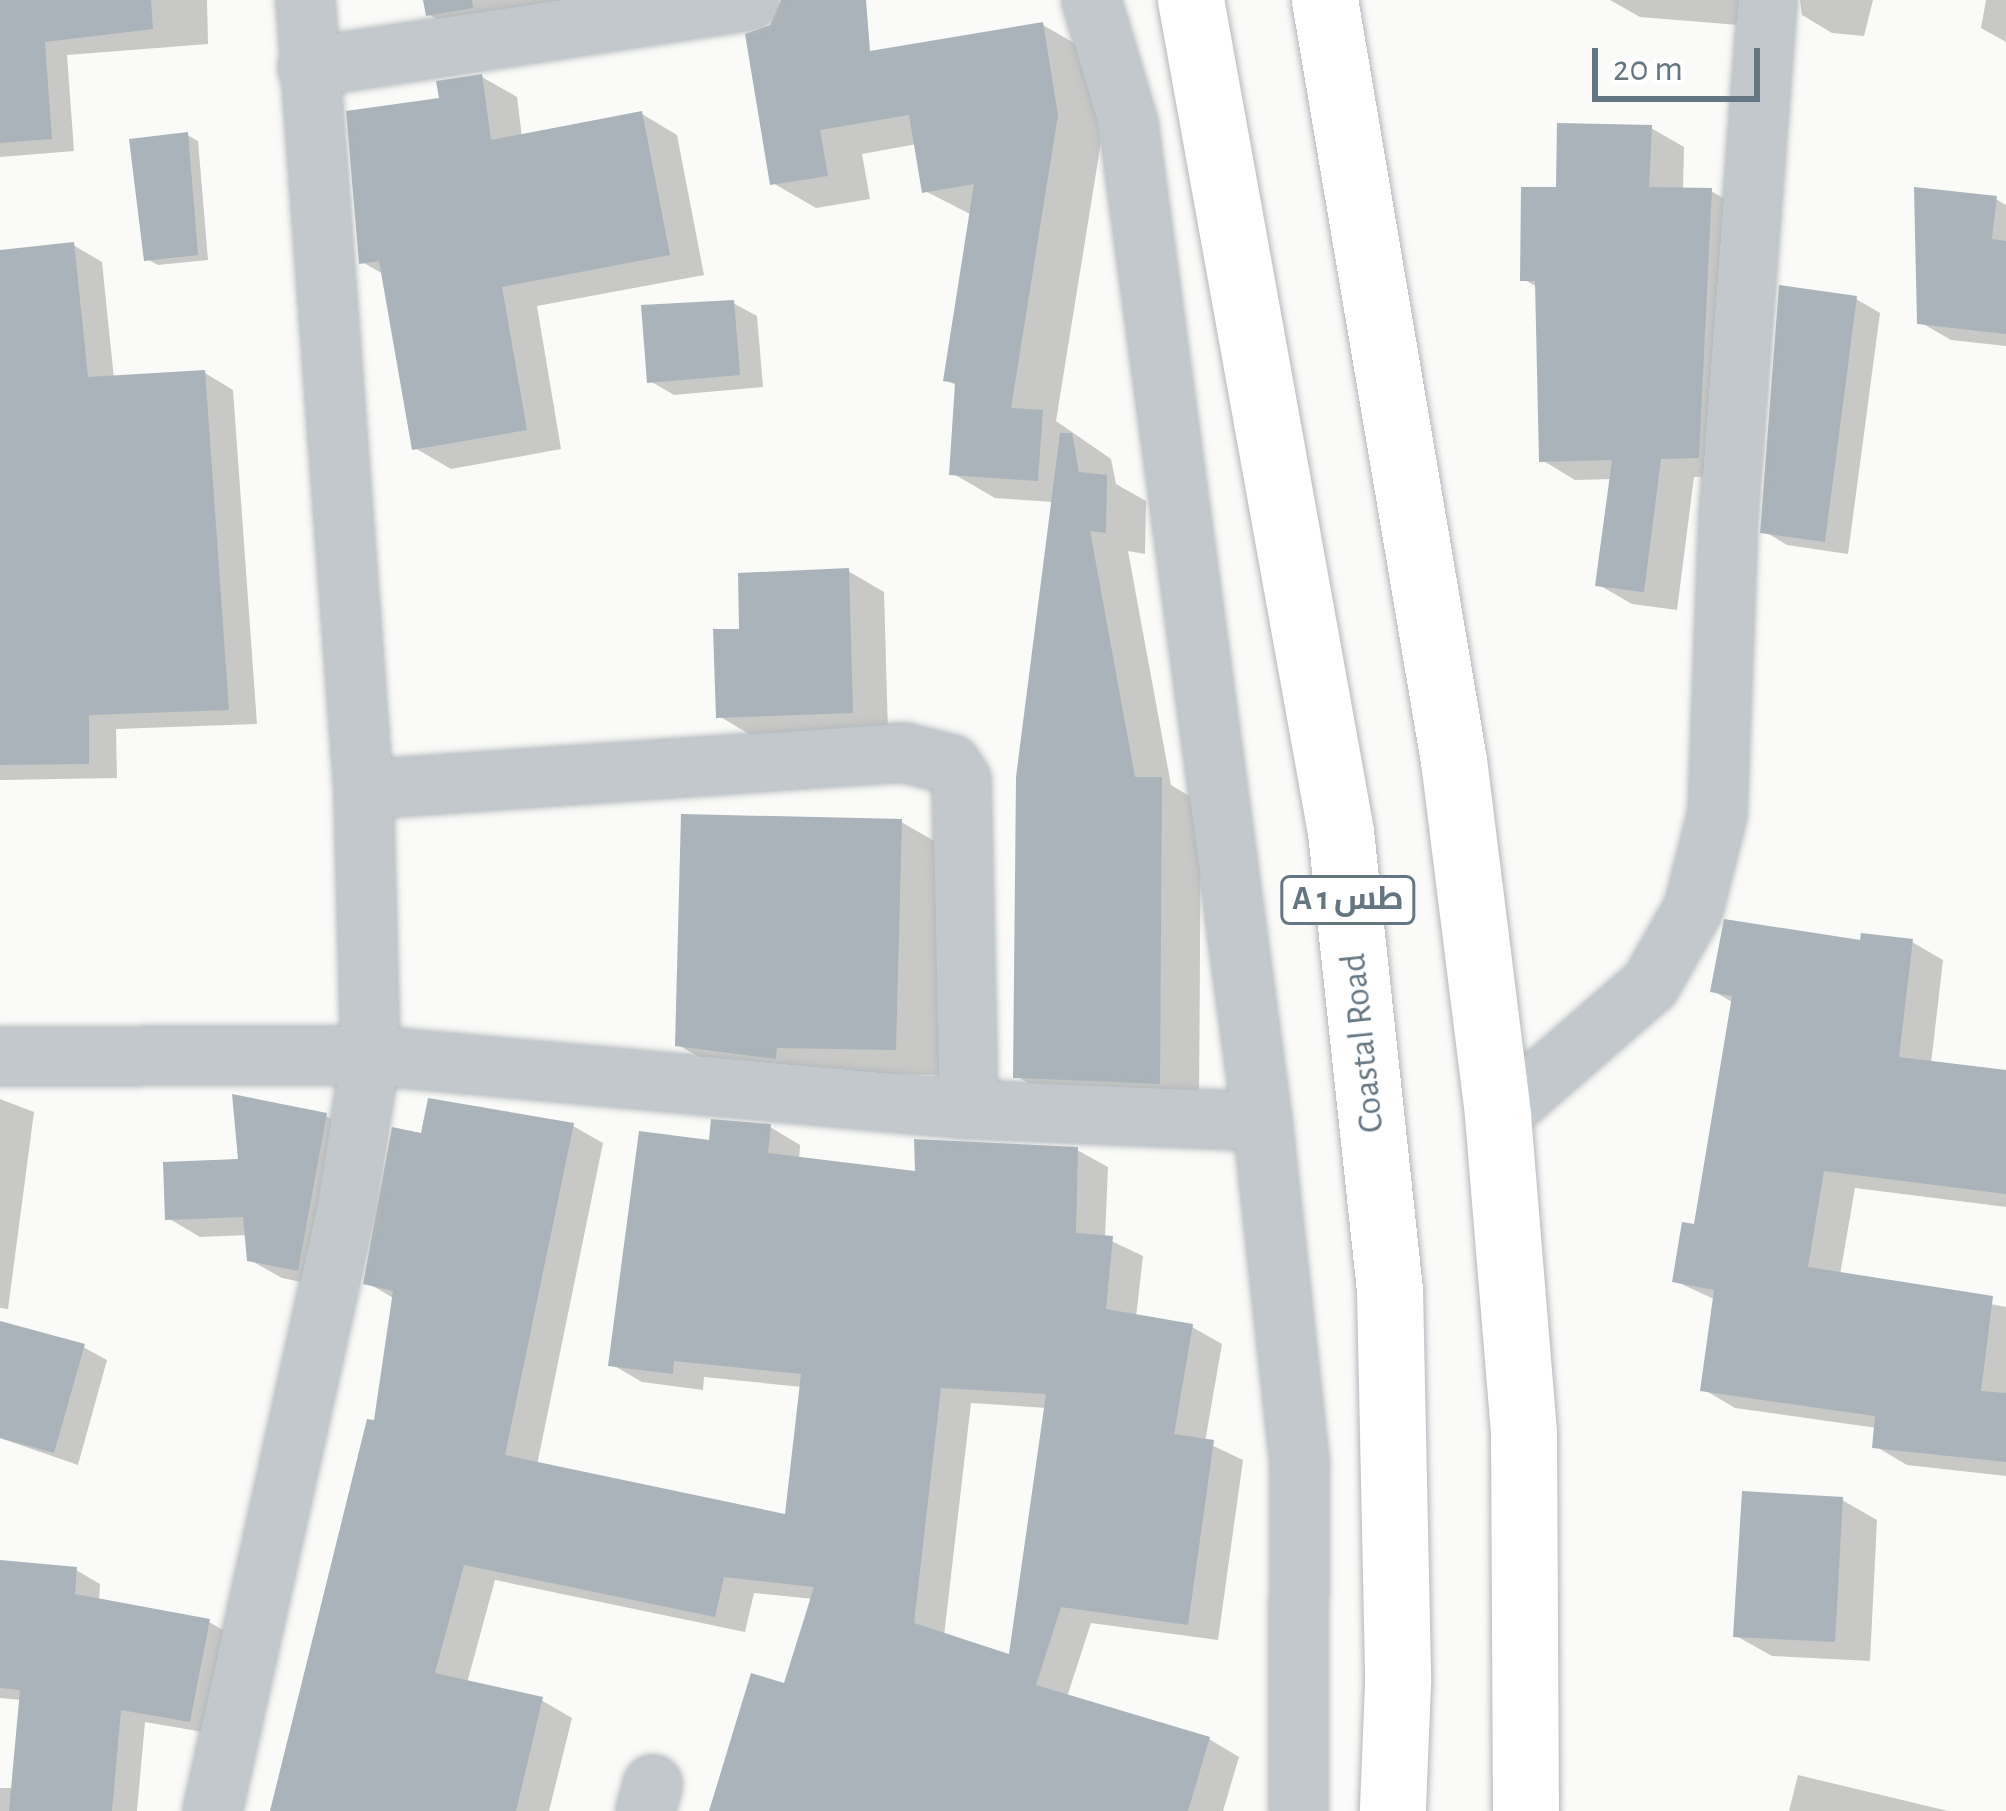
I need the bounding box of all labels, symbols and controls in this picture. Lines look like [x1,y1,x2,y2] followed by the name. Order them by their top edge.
[1598,24,1766,98] scale bar
[1613,51,1683,87] text: 20 m
[1279,873,1417,927] road number: A 1 طس
[1332,951,1394,1135] street label: Coastal Road

